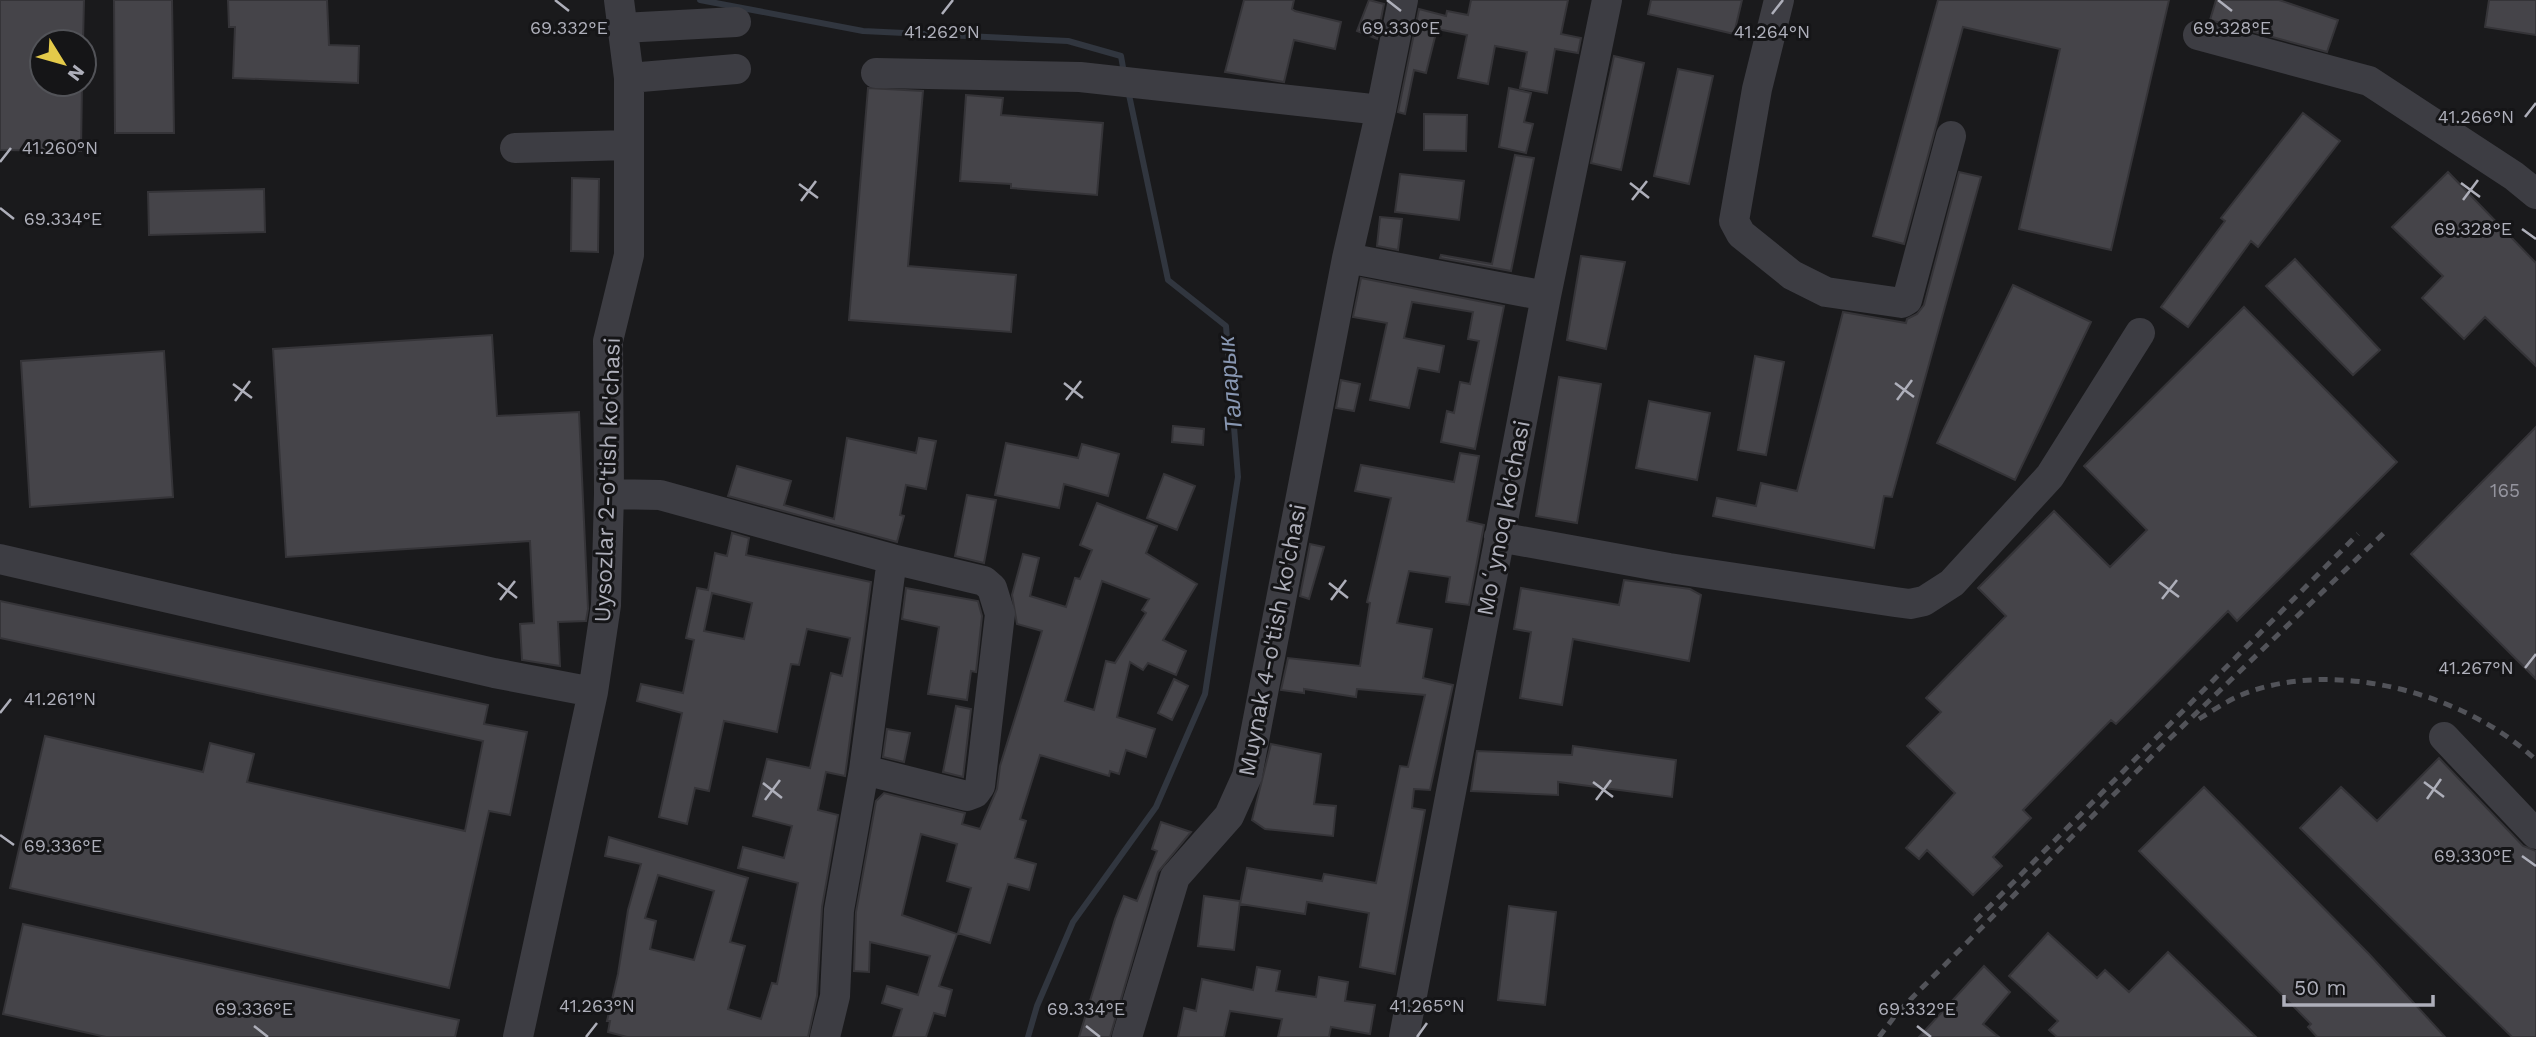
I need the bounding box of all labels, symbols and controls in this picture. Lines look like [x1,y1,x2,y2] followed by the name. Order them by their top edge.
[530,17,608,38] text: 69.332°E
[1362,17,1440,38] text: 69.330°E
[2193,17,2271,38] text: 69.328°E
[904,21,980,42] text: 41.262°N
[1734,21,1810,42] text: 41.264°N
[28,28,98,98] north arrow
[63,60,90,85] text: N
[2438,106,2514,127] text: 41.266°N
[22,137,98,158] text: 41.260°N
[24,208,102,229] text: 69.334°E
[2434,218,2512,239] text: 69.328°E
[1212,333,1248,433] water label: Таларык
[589,337,626,623] street label: Uysozlar 2-o'tish ko'chasi
[1471,418,1536,618] street label: Moʻynoq ko'chasi
[2490,479,2520,502] house number: 165
[1233,502,1312,779] street label: Muynak 4-o'tish ko'chasi
[2438,657,2514,678] text: 41.267°N
[24,688,96,709] text: 41.261°N
[24,835,102,856] text: 69.336°E
[2434,845,2512,866] text: 69.330°E
[2284,964,2433,1008] scale bar
[2294,975,2346,1000] text: 50 m
[559,995,635,1016] text: 41.263°N
[1389,995,1465,1016] text: 41.265°N
[215,998,293,1019] text: 69.336°E
[1047,998,1125,1019] text: 69.334°E
[1878,998,1956,1019] text: 69.332°E

